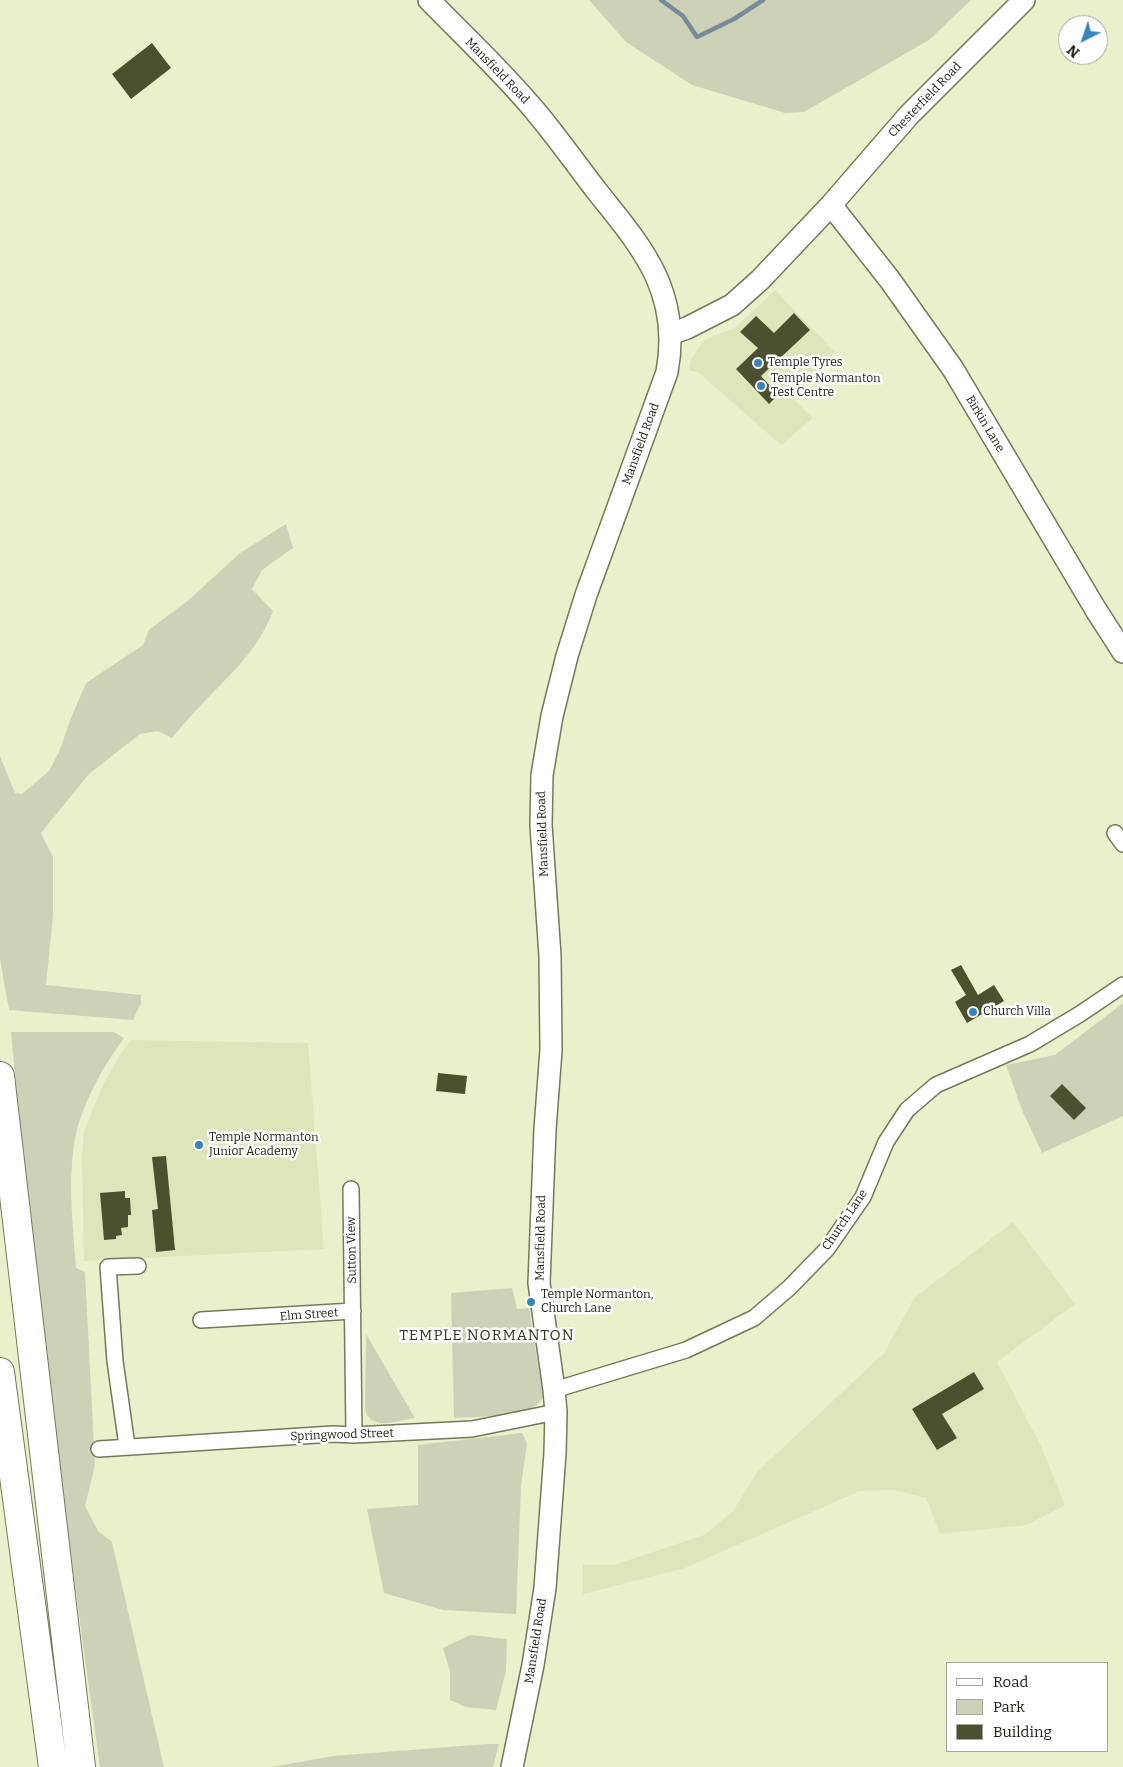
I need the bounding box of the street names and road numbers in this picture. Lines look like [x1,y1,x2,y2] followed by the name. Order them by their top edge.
[462,35,532,107] street label: Mansfield Road
[886,60,964,140] street label: Chesterfield Road
[962,393,1008,455] street label: Birkin Lane
[620,401,662,487] street label: Mansfield Road
[534,791,552,877] street label: Mansfield Road
[819,1187,871,1253] street label: Church Lane
[533,1195,549,1281] street label: Mansfield Road
[344,1216,360,1284] street label: Sutton View
[279,1306,339,1324] street label: Elm Street
[290,1426,394,1444] street label: Springwood Street
[522,1597,550,1685] street label: Mansfield Road

